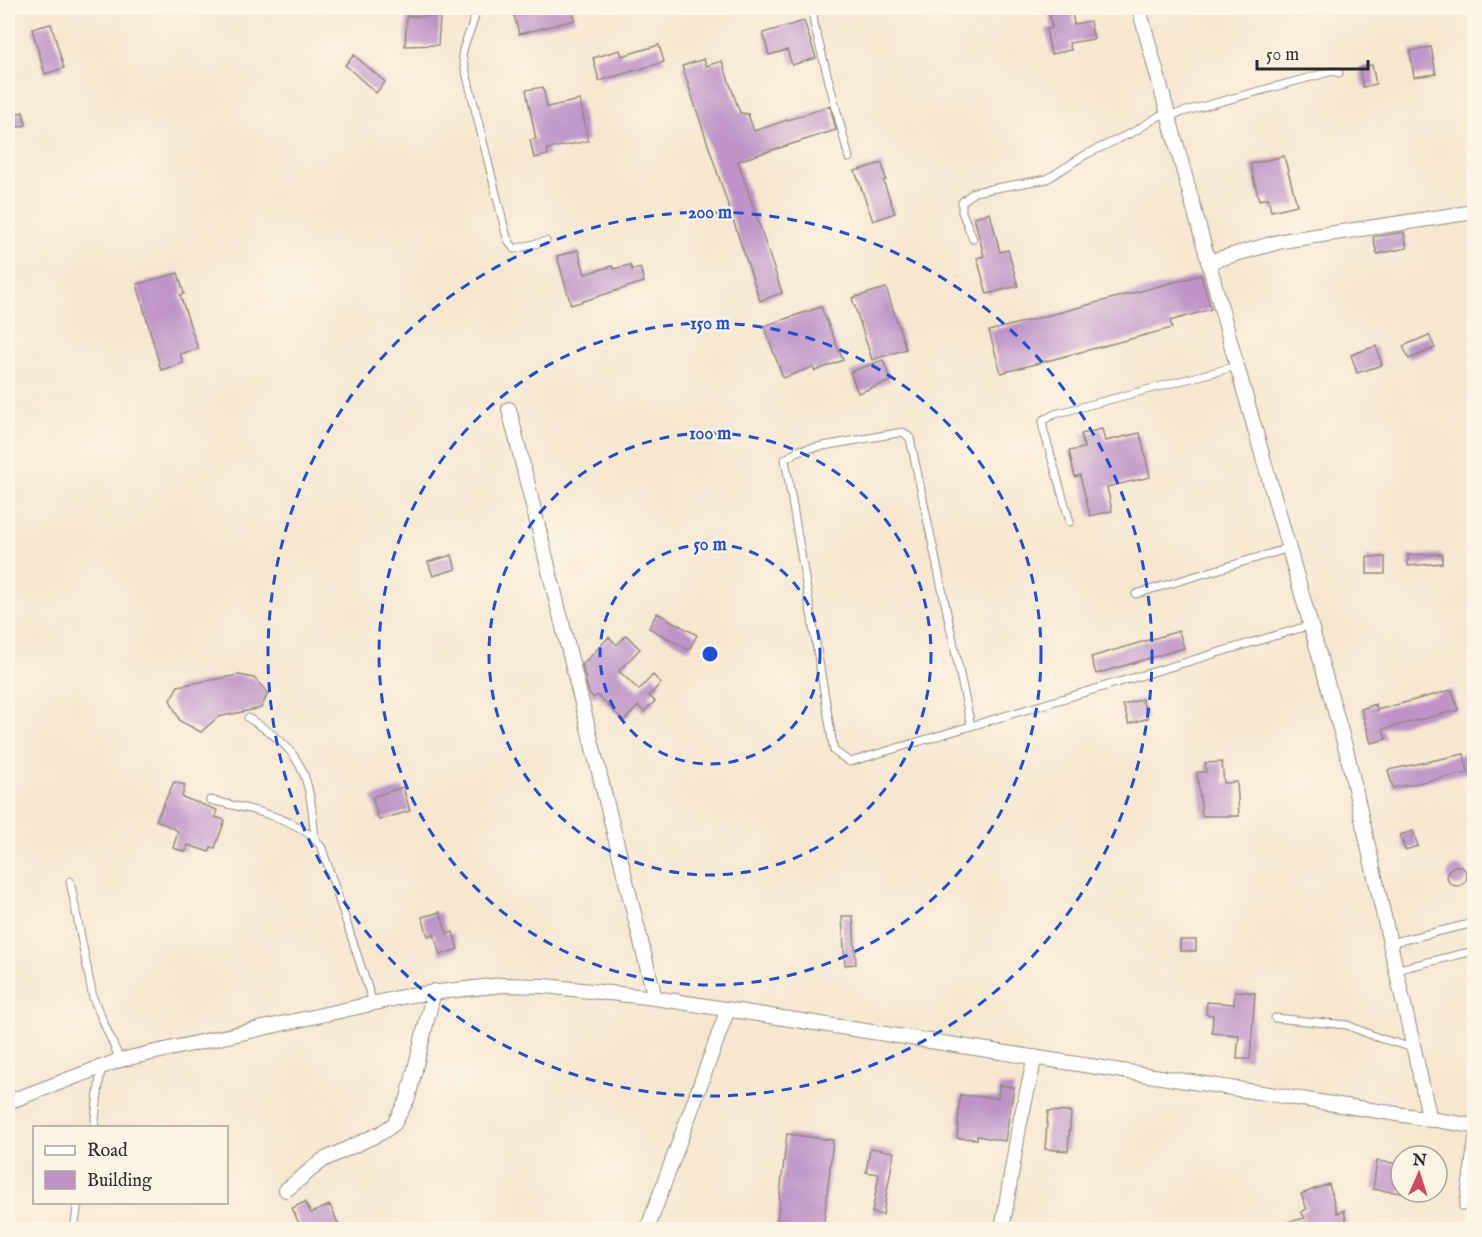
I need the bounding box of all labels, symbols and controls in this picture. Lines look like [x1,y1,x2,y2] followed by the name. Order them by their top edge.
[1257,33,1368,71] scale bar
[1266,44,1299,67] text: 50 m
[688,202,732,225] text: 200 m
[690,313,730,336] text: 150 m
[689,423,731,446] text: 100 m
[693,534,727,557] text: 50 m
[700,644,720,664] centre of rings
[33,1126,228,1204] legend
[87,1140,128,1163] text: Road
[1389,1144,1449,1204] north arrow
[1411,1151,1427,1171] text: N
[87,1170,152,1193] text: Building

